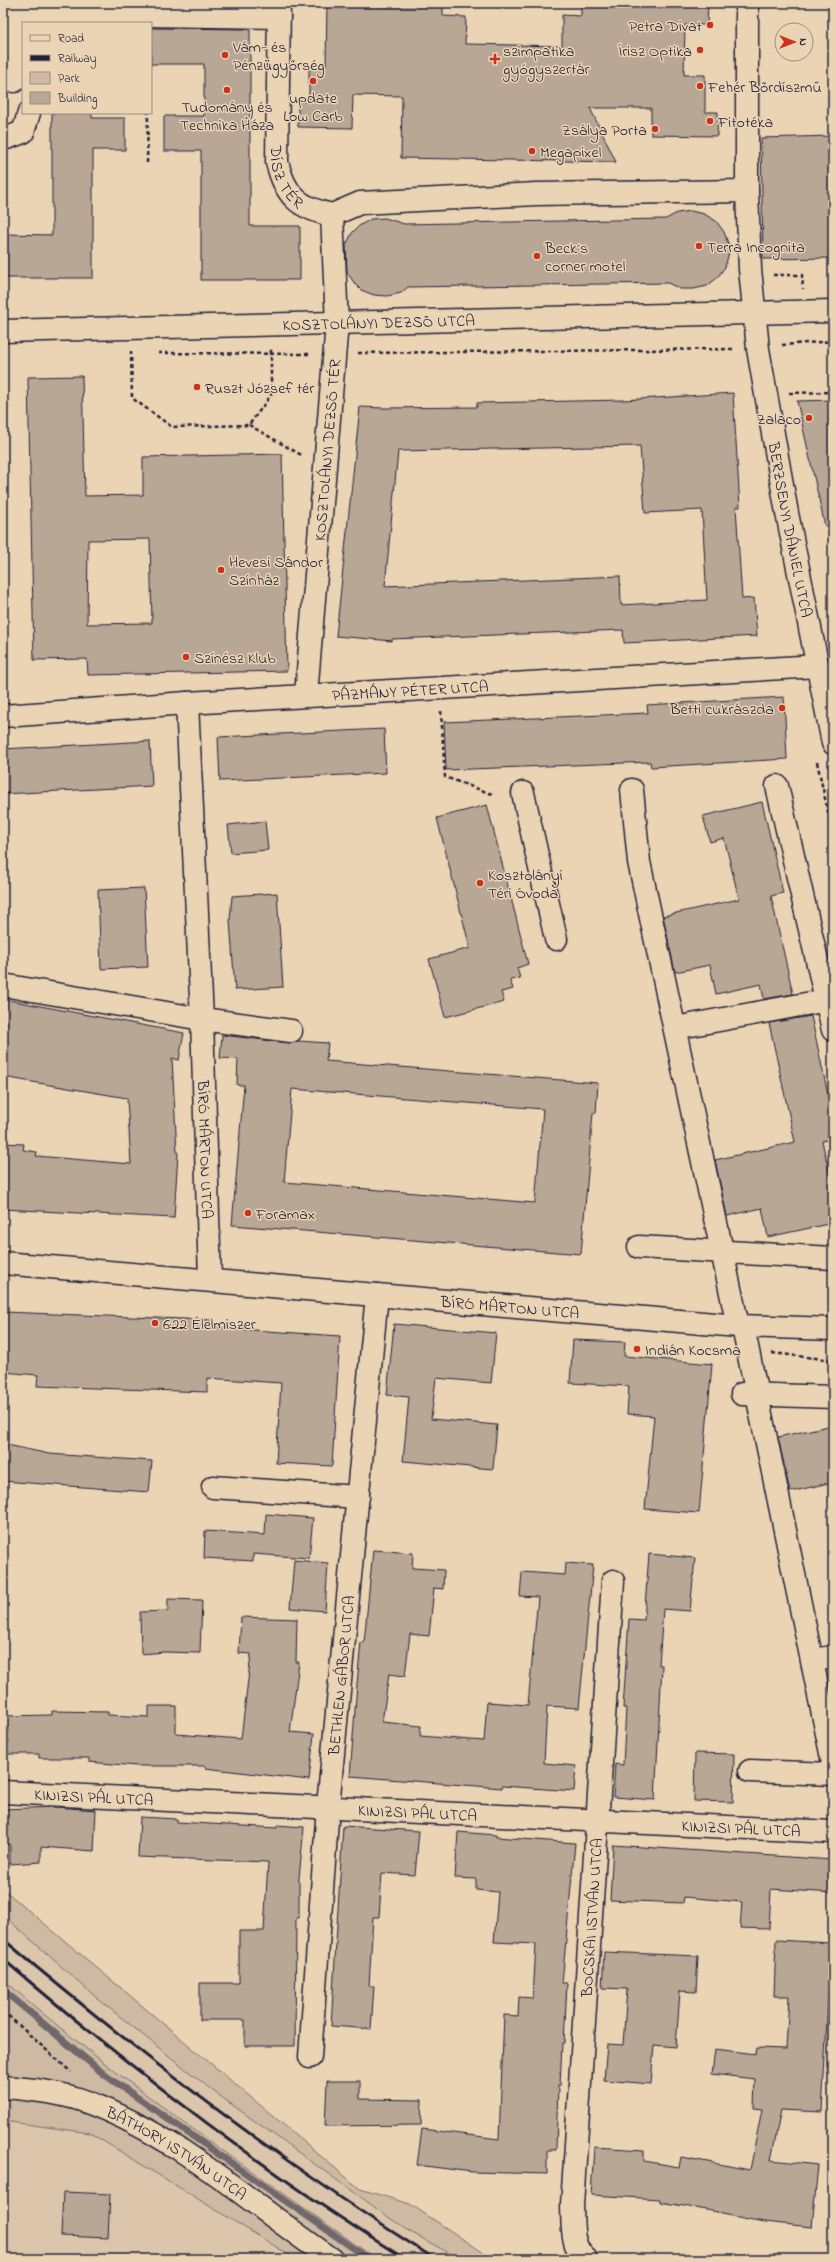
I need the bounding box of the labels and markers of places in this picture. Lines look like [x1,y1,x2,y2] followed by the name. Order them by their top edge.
[629,15,703,39] place label: Petra Divat
[705,20,715,30] marker: Petra Divat
[232,36,325,78] place label: Vám- és Pénzügyőrség
[502,40,589,82] place label: szimpatika gyógyszertár
[617,40,692,64] place label: Írisz Optika
[695,45,705,55] marker: Írisz Optika
[220,50,230,60] marker: Vám- és Pénzügyőrség
[490,54,500,64] marker: szimpatika gyógyszertár
[308,76,318,86] marker: update Low Carb
[707,76,822,100] place label: Fehér Bőrdíszmű
[695,81,705,91] marker: Fehér Bőrdíszmű
[222,85,232,95] marker: Tudomány és Technika Háza
[283,87,343,129] place label: update Low Carb
[180,96,274,138] place label: Tudomány és Technika Háza
[717,111,773,135] place label: Fitotéka
[705,116,715,126] marker: Fitotéka
[562,119,647,143] place label: Zsálya Porta
[650,124,660,134] marker: Zsálya Porta
[540,141,602,165] place label: Megapixel
[527,146,537,156] marker: Megapixel
[707,236,805,260] place label: Terra Incognita
[544,237,626,279] place label: Beck´s corner motel
[694,241,704,251] marker: Terra Incognita
[532,251,542,261] marker: Beck´s corner motel
[205,377,314,401] place label: Ruszt József tér
[192,382,202,392] marker: Ruszt József tér
[757,408,801,432] place label: Zalaco
[804,413,814,423] marker: Zalaco
[229,551,323,593] place label: Hevesi Sándor Színház
[216,565,226,575] marker: Hevesi Sándor Színház
[194,647,276,671] place label: Színész Klub
[181,652,191,662] marker: Színész Klub
[669,698,774,722] place label: Betti cukrászda
[777,703,787,713] marker: Betti cukrászda
[488,864,563,906] place label: Kosztolányi Téri Óvoda
[475,878,485,888] marker: Kosztolányi Téri Óvoda
[255,1203,315,1227] place label: Foramax
[243,1208,253,1218] marker: Foramax
[163,1313,256,1337] place label: 6:22 Élelmiszer
[150,1318,160,1328] marker: 6:22 Élelmiszer
[645,1339,741,1363] place label: Indián Kocsma
[632,1344,642,1354] marker: Indián Kocsma

